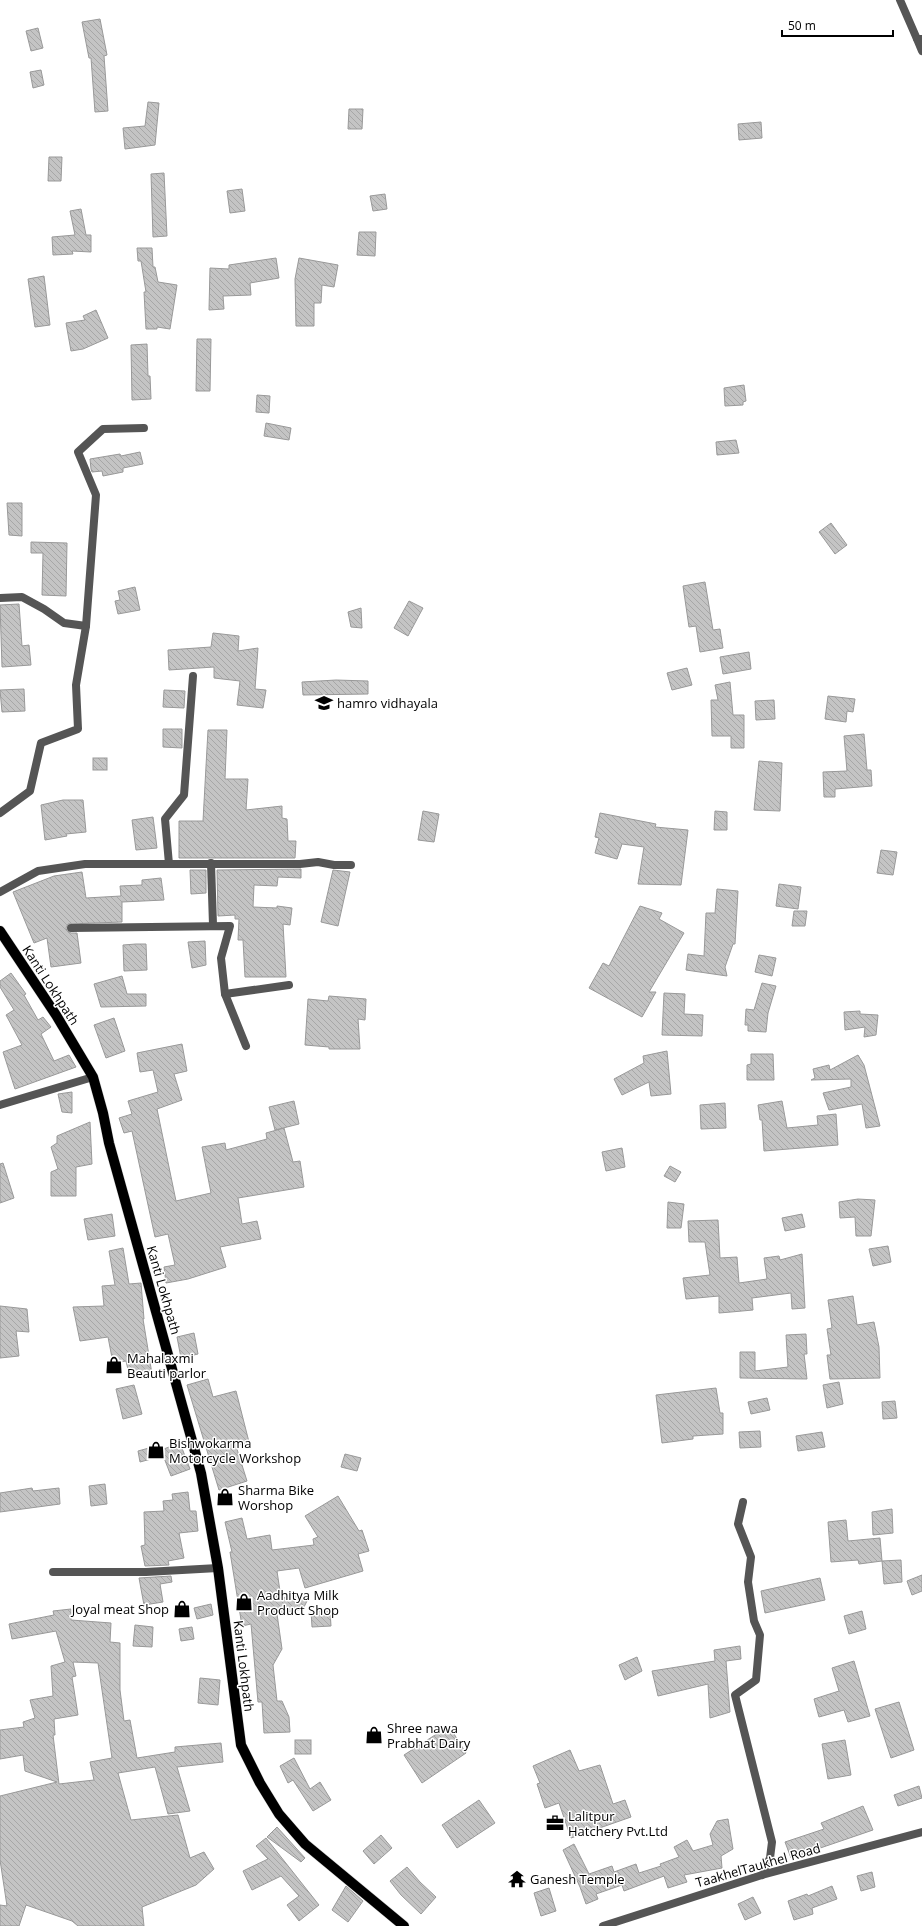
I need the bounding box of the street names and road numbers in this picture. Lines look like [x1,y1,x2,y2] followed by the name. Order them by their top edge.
[18,942,84,1028] street label: Kanti Lokhpath
[143,1243,185,1337] street label: Kanti Lokhpath
[229,1619,259,1713] street label: Kanti Lokhpath
[693,1839,823,1891] street label: TaakhelTaukhel Road

